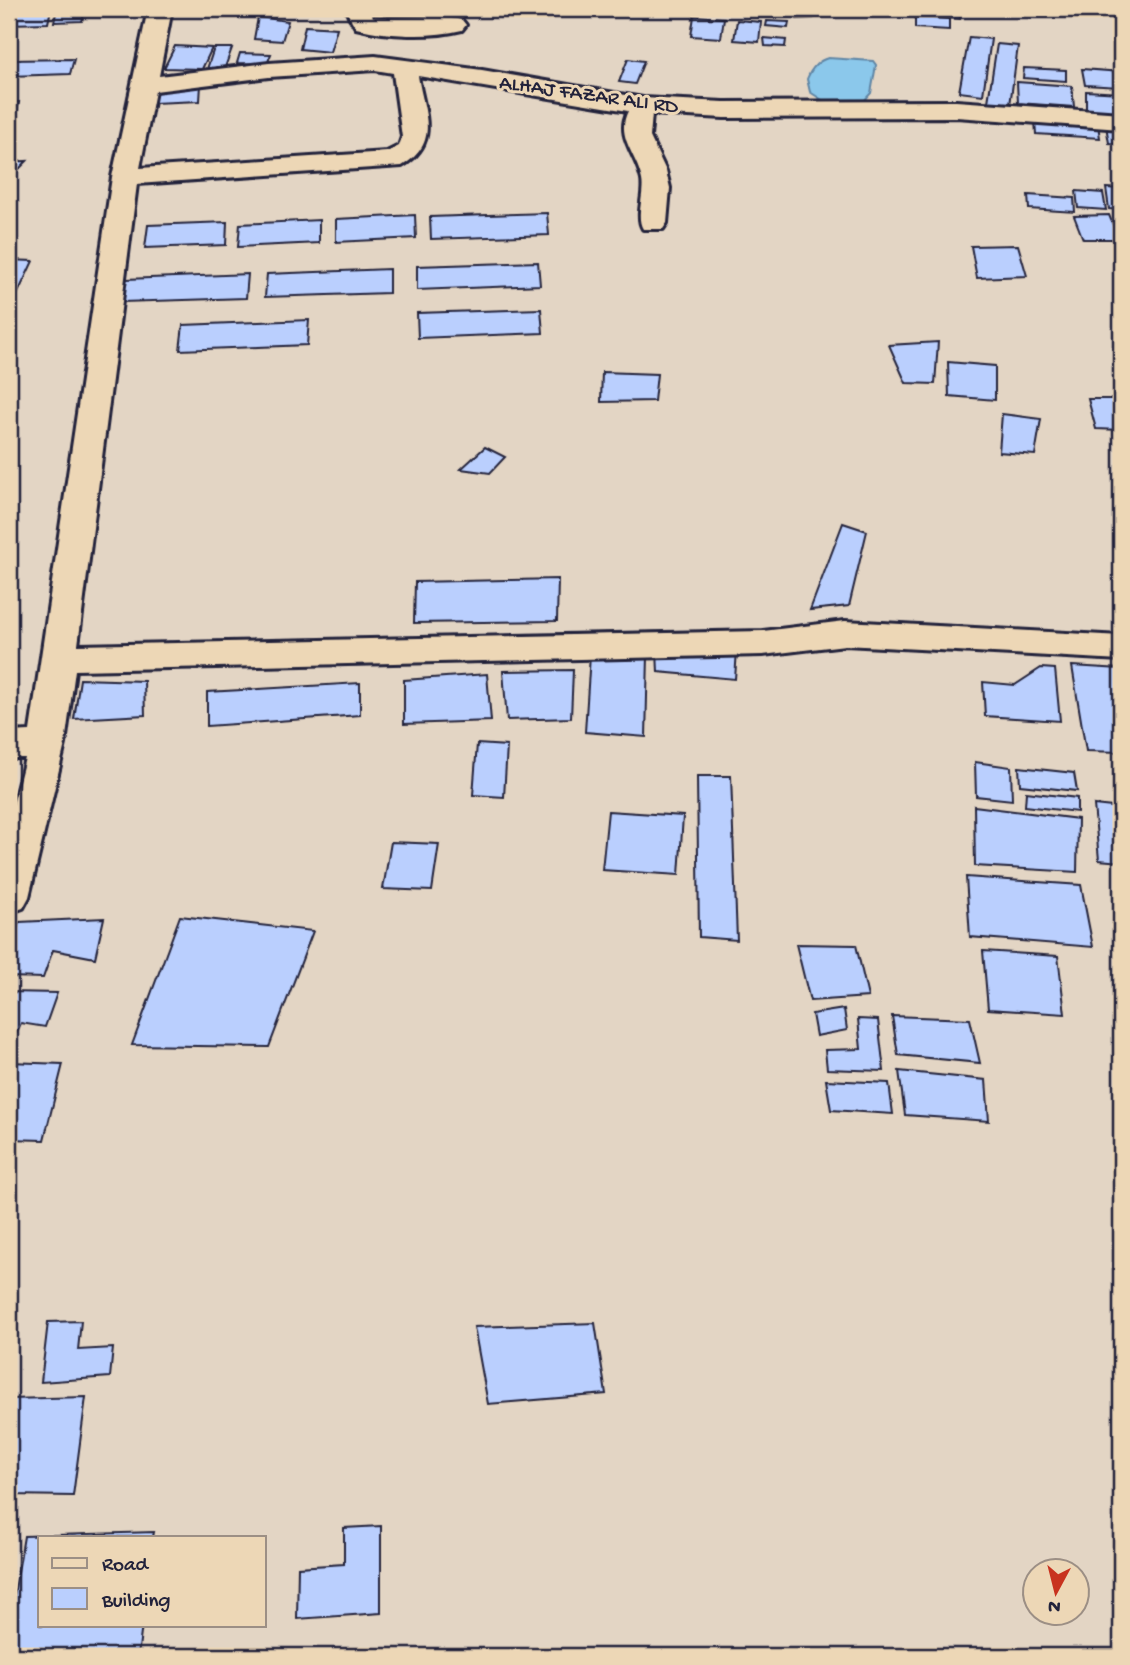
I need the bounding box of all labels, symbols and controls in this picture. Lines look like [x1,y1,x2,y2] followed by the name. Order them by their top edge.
[497,72,680,121] street label: ALHAJ FAZAR ALI RD
[38,1536,266,1626] legend
[102,1554,150,1579] text: Road
[1021,1556,1092,1626] north arrow
[101,1590,171,1615] text: Building
[1047,1593,1062,1618] text: N

